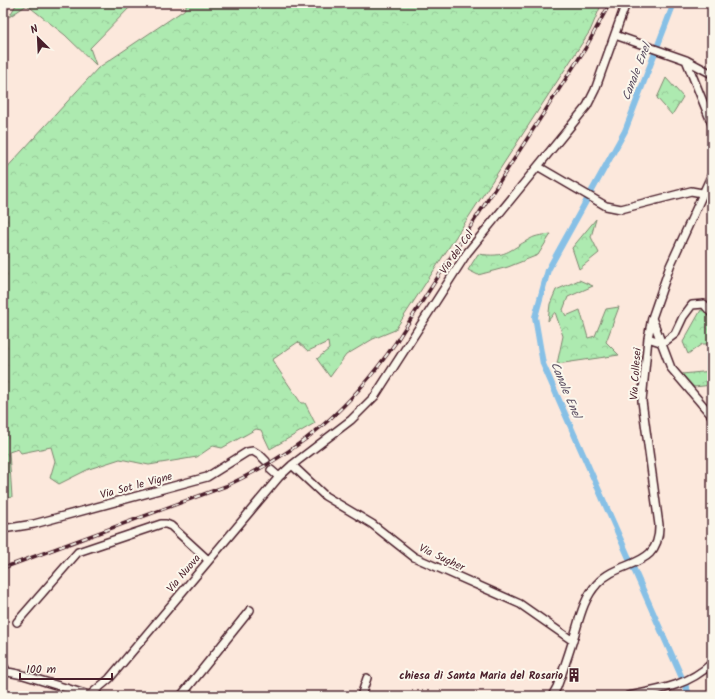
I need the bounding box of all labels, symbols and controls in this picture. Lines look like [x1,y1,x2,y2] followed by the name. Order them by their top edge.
[18,18,58,58] north arrow
[28,20,41,39] text: N
[617,39,657,103] water label: Canale Enel
[435,227,479,278] street label: Via del Col
[625,347,647,401] street label: Via Collesei
[545,359,587,423] water label: Canale Enel
[98,468,174,504] street label: Via Sot le Vigne
[416,539,469,577] street label: Via Sugher
[162,550,205,597] street label: Via Nuova
[20,655,112,681] scale bar
[26,660,57,679] text: 100 m
[399,667,563,685] place label: chiesa di Santa Maria del Rosario
[566,667,582,683] building icon: chiesa di Santa Maria del Rosario

